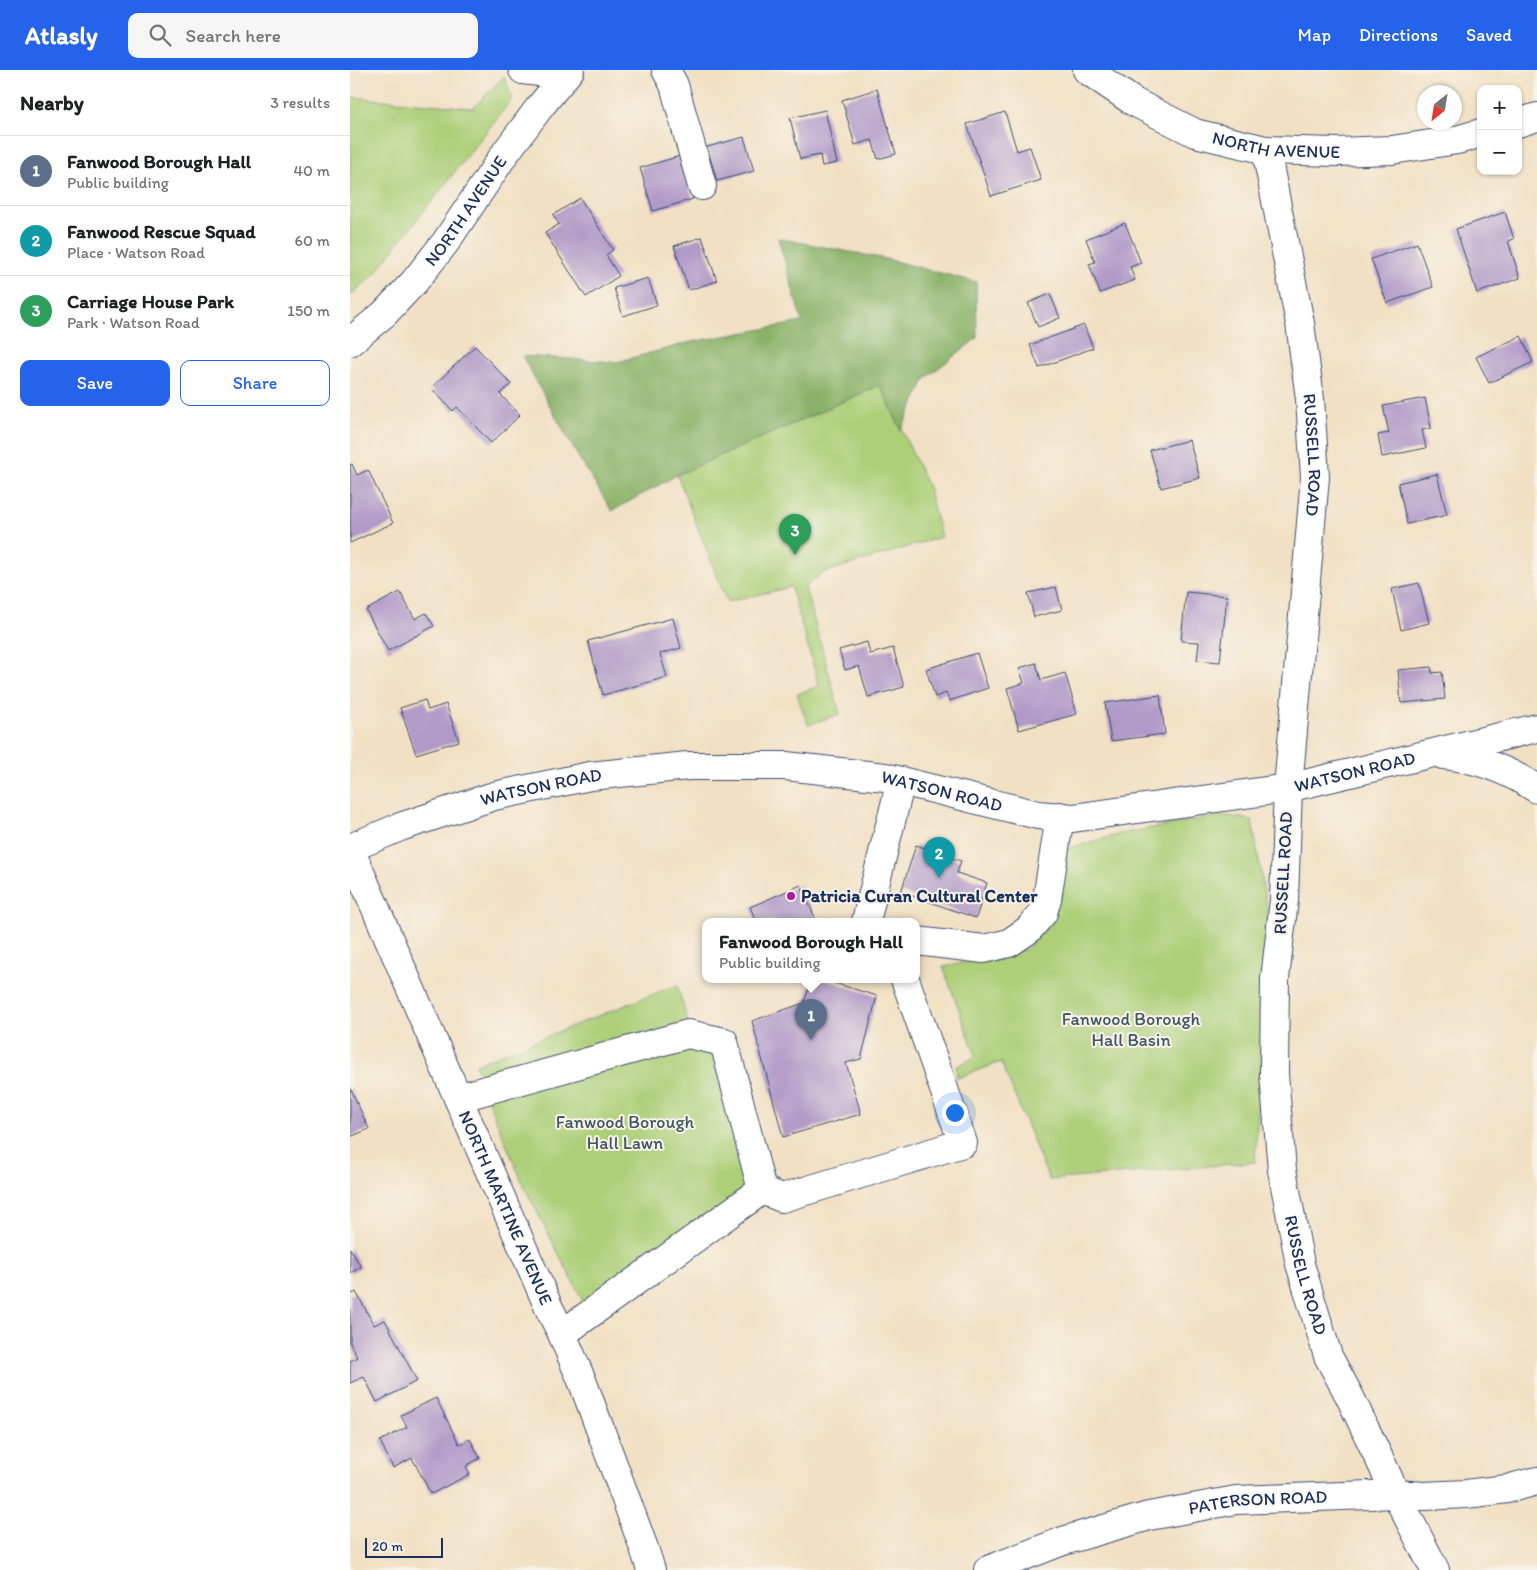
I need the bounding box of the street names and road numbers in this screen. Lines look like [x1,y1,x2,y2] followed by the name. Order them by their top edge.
[1210,127,1341,163] street label: NORTH AVENUE
[420,151,511,271] street label: NORTH AVENUE
[1298,392,1326,517] street label: RUSSELL ROAD
[1292,747,1418,797] street label: WATSON ROAD
[477,764,603,811] street label: WATSON ROAD
[879,766,1005,817] street label: WATSON ROAD
[1269,811,1297,935] street label: RUSSELL ROAD
[454,1107,557,1308] street label: NORTH MARTINE AVENUE
[1280,1213,1332,1338] street label: RUSSELL ROAD
[1187,1486,1328,1520] street label: PATERSON ROAD

